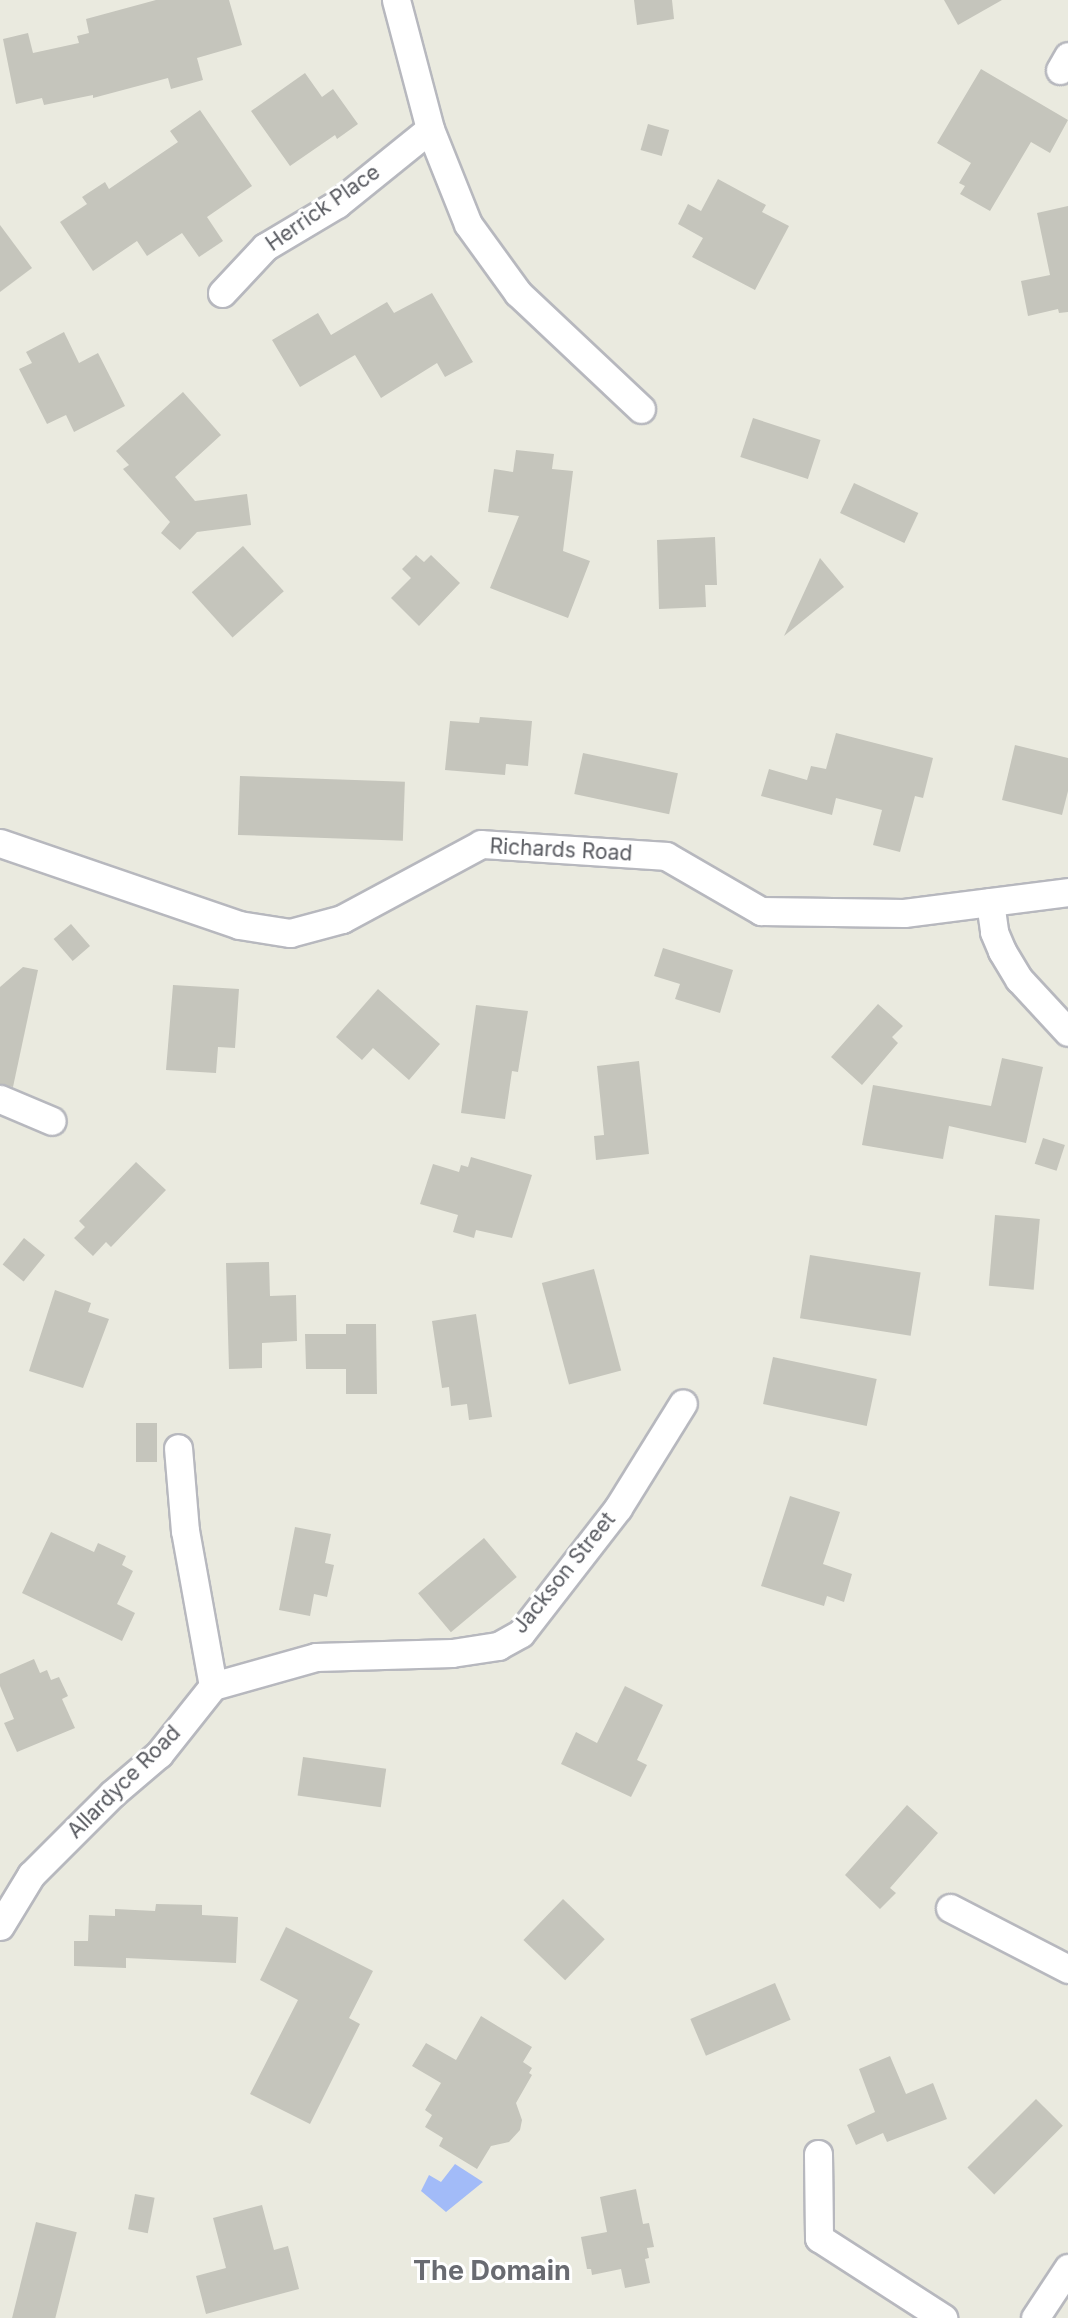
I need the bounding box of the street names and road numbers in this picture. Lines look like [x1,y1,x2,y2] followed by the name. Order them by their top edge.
[261,159,385,257] street label: Herrick Place
[489,834,633,866] street label: Richards Road
[507,1507,621,1639] street label: Jackson Street
[62,1720,186,1844] street label: Allardyce Road

